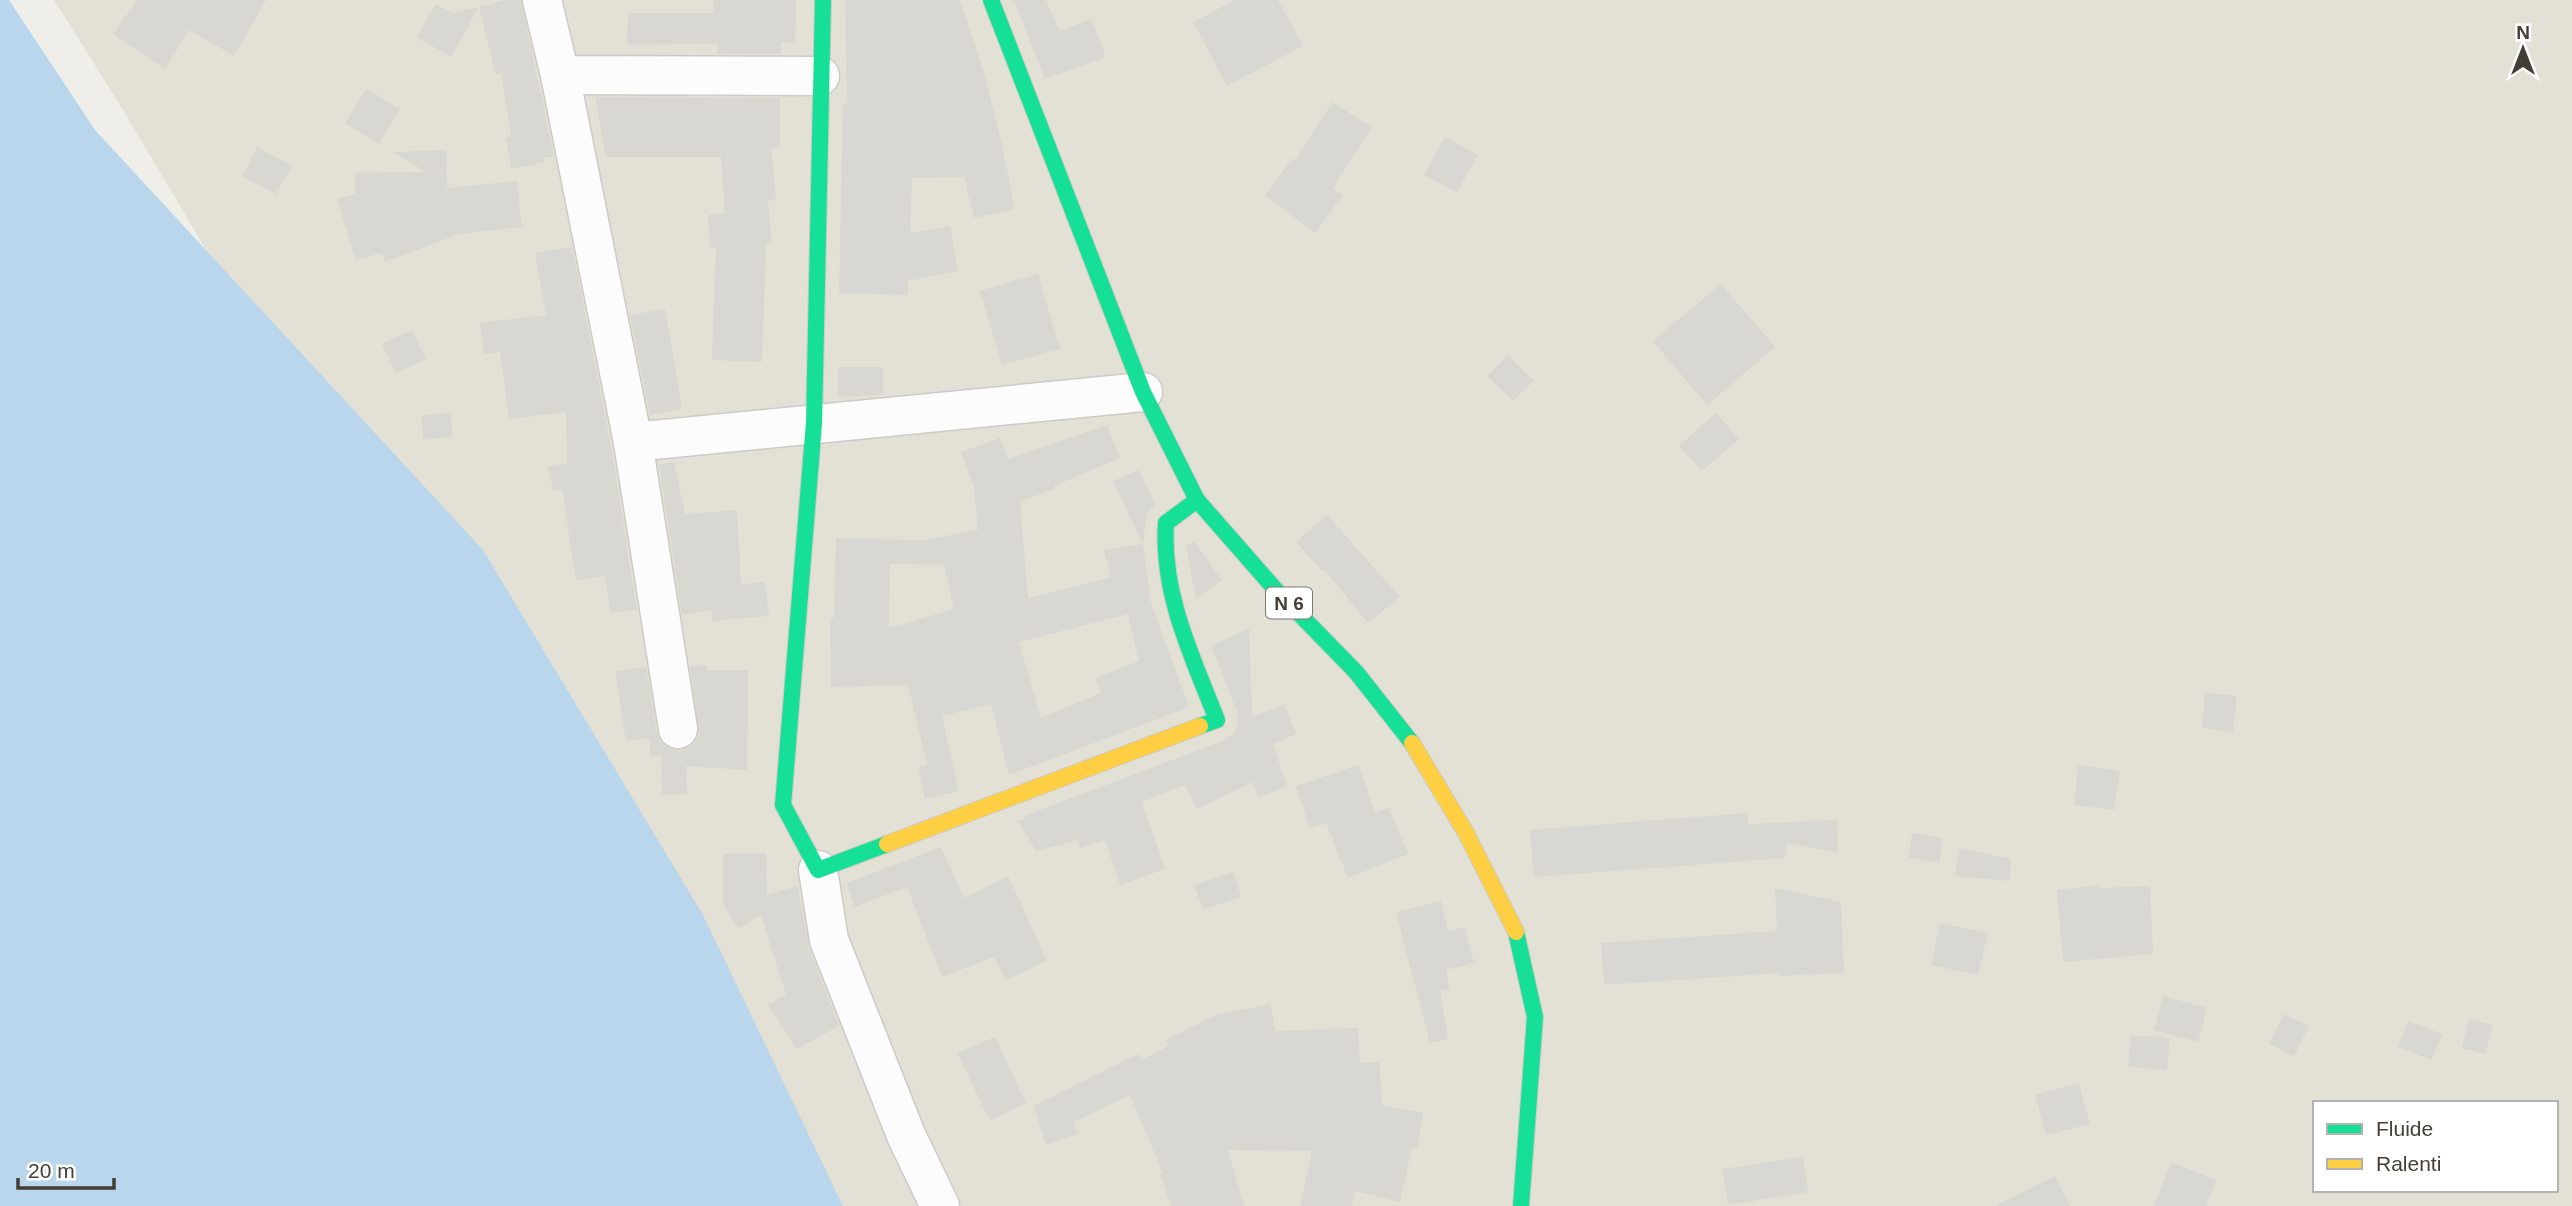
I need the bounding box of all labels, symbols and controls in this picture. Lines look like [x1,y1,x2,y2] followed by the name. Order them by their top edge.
[2488,14,2558,84] north arrow
[2516,22,2530,43] text: N
[1266,588,1312,618] road number: N 6
[2313,1101,2558,1192] legend
[2376,1117,2433,1140] text: Fluide
[18,1146,114,1190] scale bar
[2376,1152,2441,1175] text: Ralenti
[28,1159,75,1182] text: 20 m

